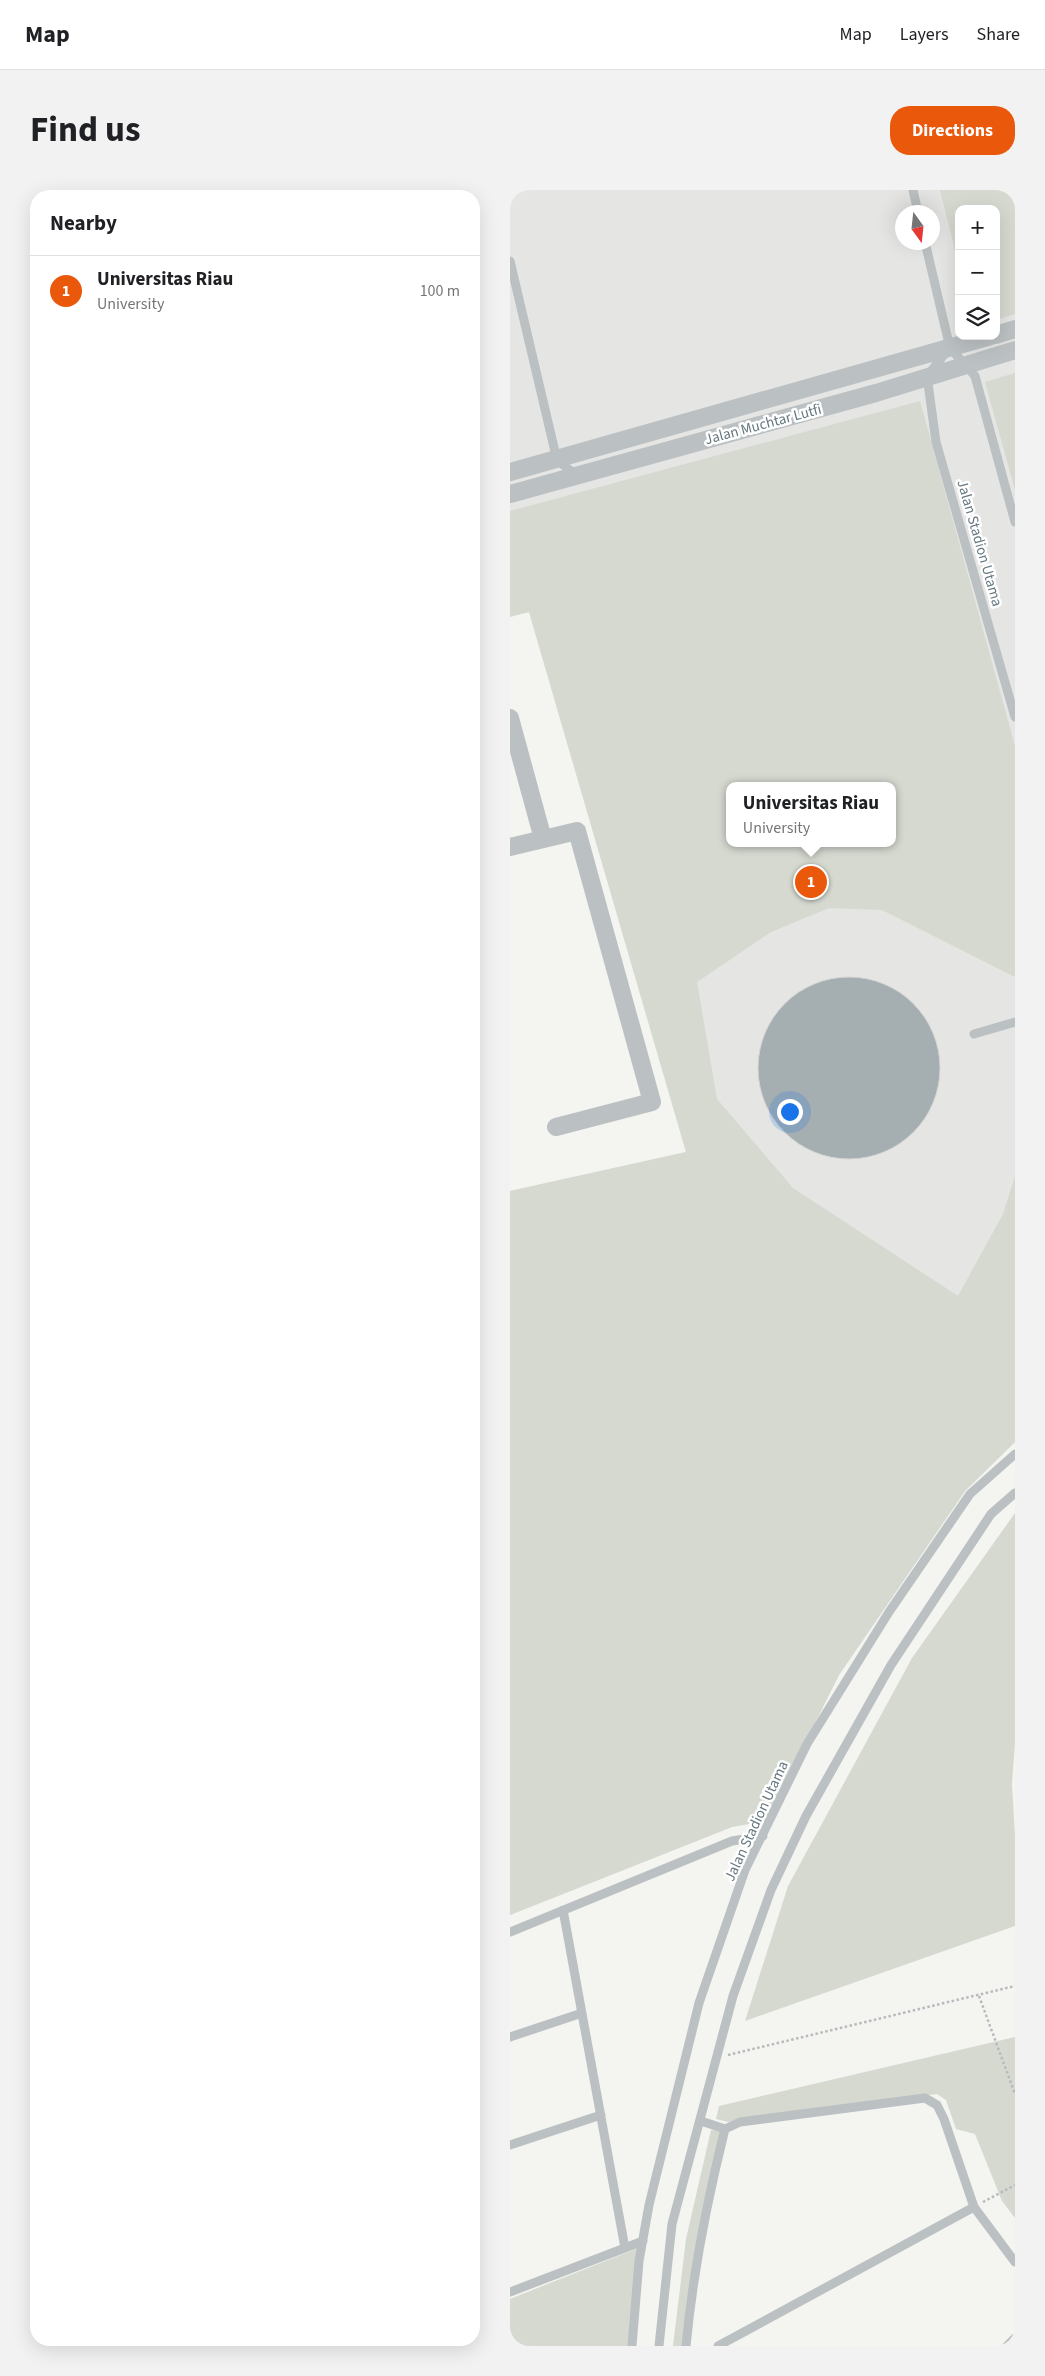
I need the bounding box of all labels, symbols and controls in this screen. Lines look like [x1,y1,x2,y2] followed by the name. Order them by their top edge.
[25,17,70,52] text: Map
[840,22,872,47] text: Map
[900,22,949,47] text: Layers
[977,22,1020,47] text: Share
[30,105,140,155] text: Find us
[890,106,1015,155] button: Directions
[895,205,940,250] north arrow
[955,205,1000,340] map controls
[955,205,1000,250] button: +
[50,208,117,238] text: Nearby
[955,250,1000,295] button: −
[97,266,233,293] text: Universitas Riau
[62,280,70,302] text: 1
[420,280,460,302] text: 100 m
[97,293,164,315] text: University
[955,295,1000,340] button: layers
[702,399,824,450] street label: Jalan Muchtar Lutfi
[951,477,1008,609] street label: Jalan Stadion Utama
[726,782,896,847] popup
[743,790,879,817] text: Universitas Riau
[743,817,810,839] text: University
[795,863,827,901] pin: 1
[777,1099,803,1125] your location
[719,1758,794,1885] street label: Jalan Stadion Utama

